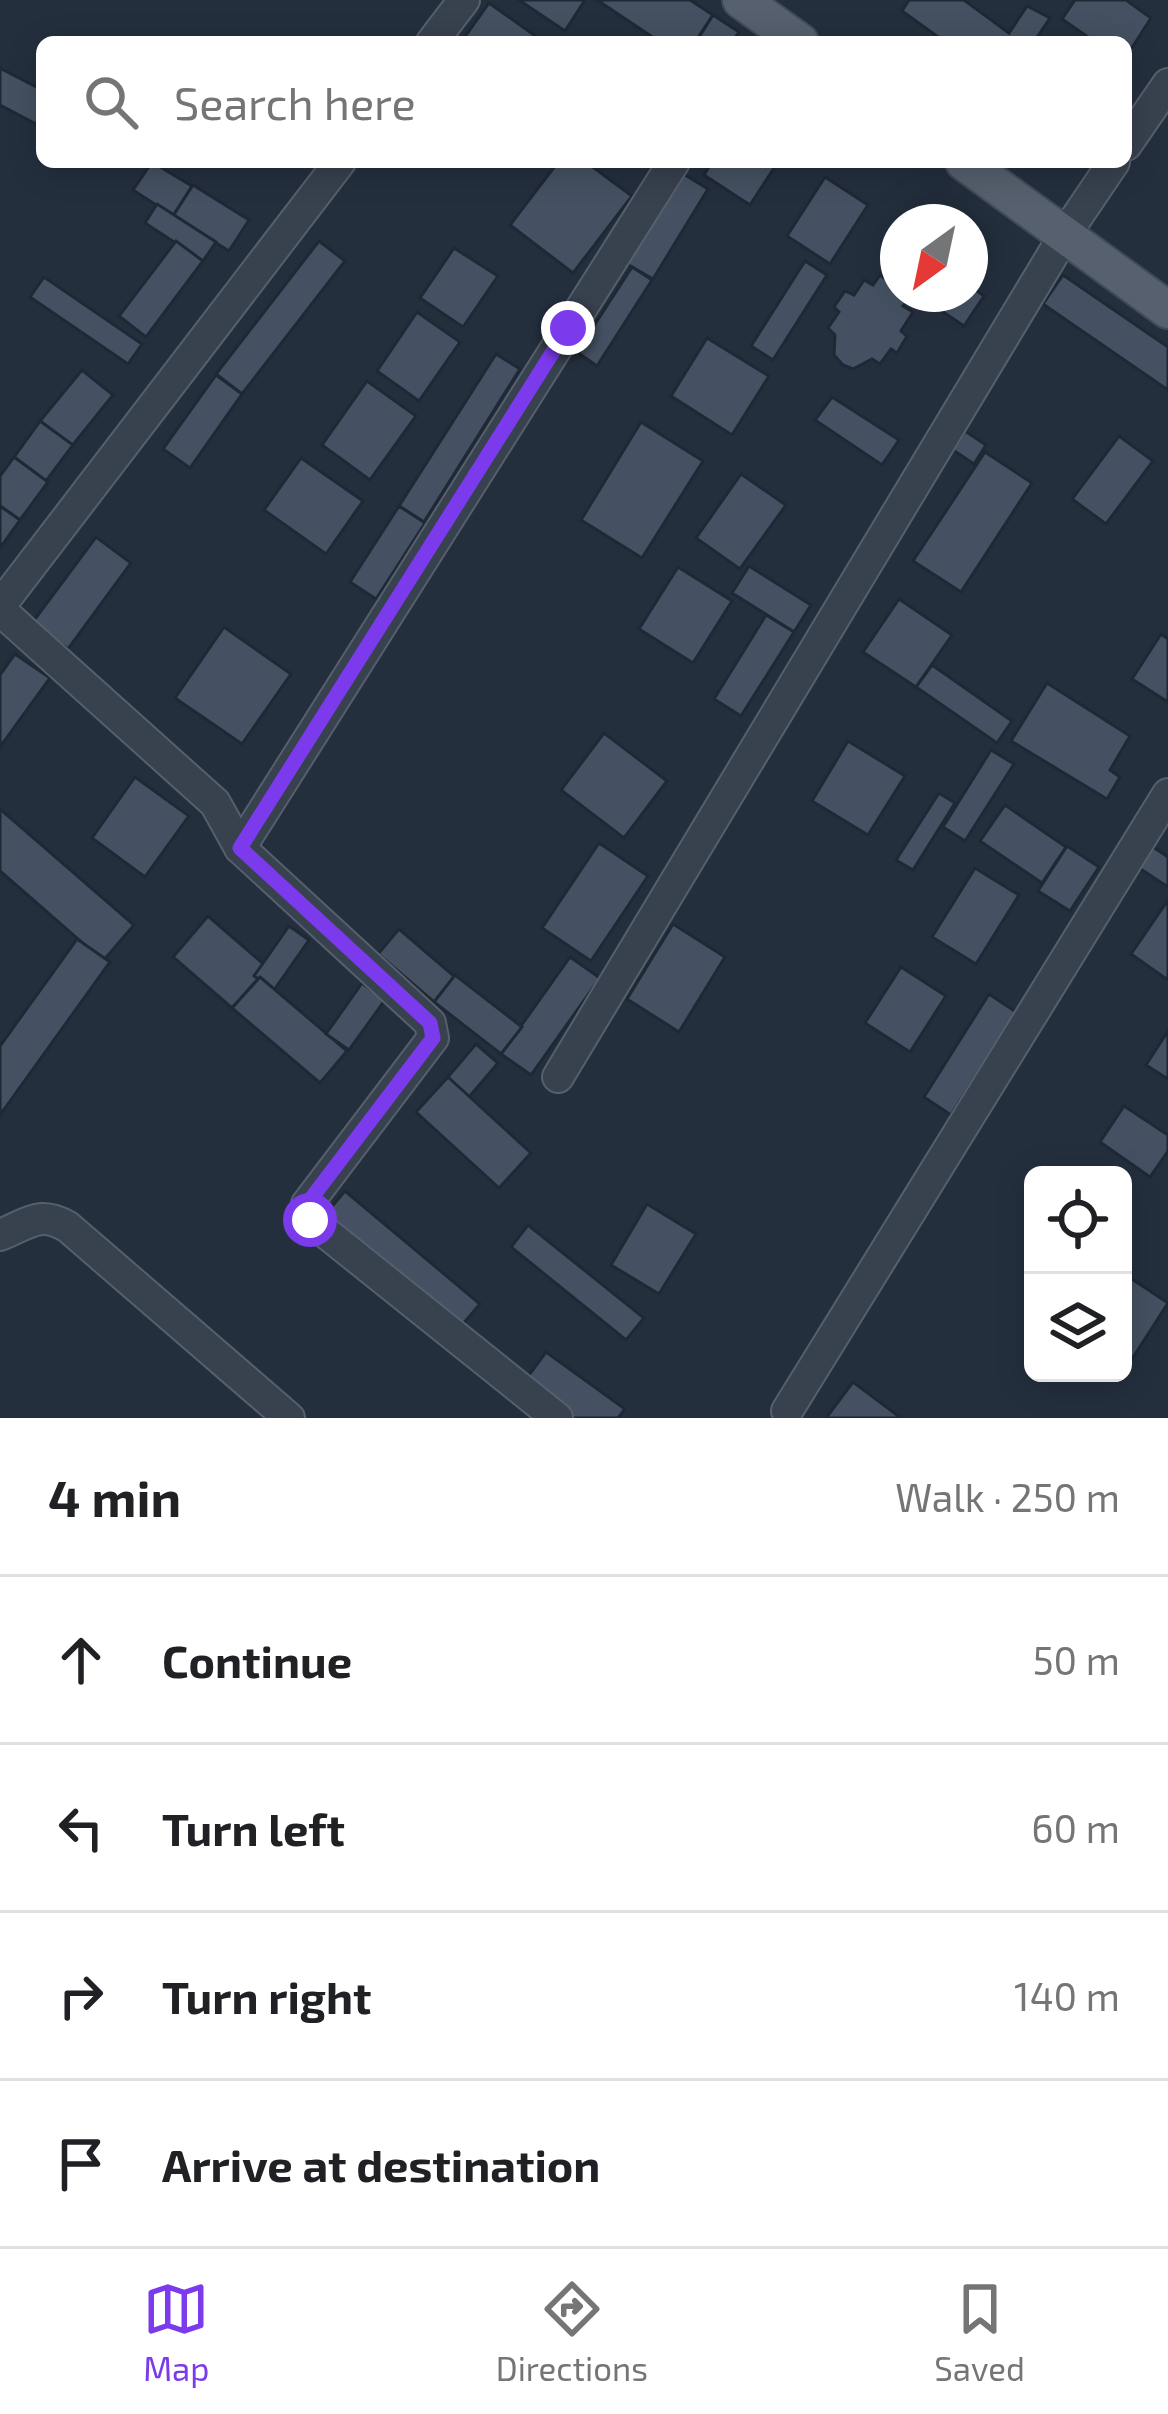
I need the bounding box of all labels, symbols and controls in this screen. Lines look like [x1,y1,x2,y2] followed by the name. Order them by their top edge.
[36,36,1132,168] search box
[78,69,144,135] icon: search
[174,75,416,129] text: Search here
[880,204,988,312] north arrow
[541,301,595,355] route end
[1024,1166,1132,1382] map controls
[1024,1166,1132,1274] button: locate
[283,1193,337,1247] route start
[1024,1274,1132,1382] button: layers
[48,1466,181,1527] text: 4 min
[895,1473,1120,1520] text: Walk · 250 m
[48,1627,114,1693] icon: ahead
[162,1633,352,1687] text: Continue
[1033,1636,1120,1683] text: 50 m
[48,1795,114,1861] icon: left
[162,1801,345,1855] text: Turn left
[1031,1804,1120,1851] text: 60 m
[48,1963,114,2029] icon: right
[162,1969,371,2023] text: Turn right
[1014,1972,1120,2019] text: 140 m
[48,2131,114,2197] icon: arrive
[162,2137,600,2191] text: Arrive at destination
[143,2276,209,2388] tab: Map
[496,2276,648,2388] tab: Directions
[934,2276,1025,2388] tab: Saved

